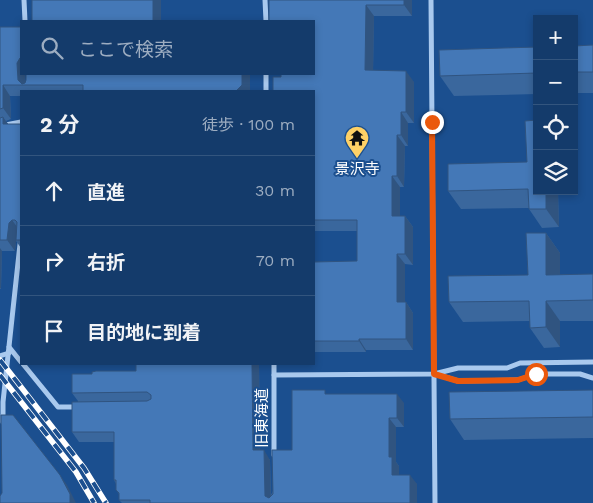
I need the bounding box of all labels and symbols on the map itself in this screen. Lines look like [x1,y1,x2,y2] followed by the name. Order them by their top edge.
[421,111,444,134] route end
[344,125,370,159] temple icon: 景沢寺
[334,160,380,178] place label: 景沢寺
[525,363,548,386] route start
[253,388,271,448] street label: 旧東海道

